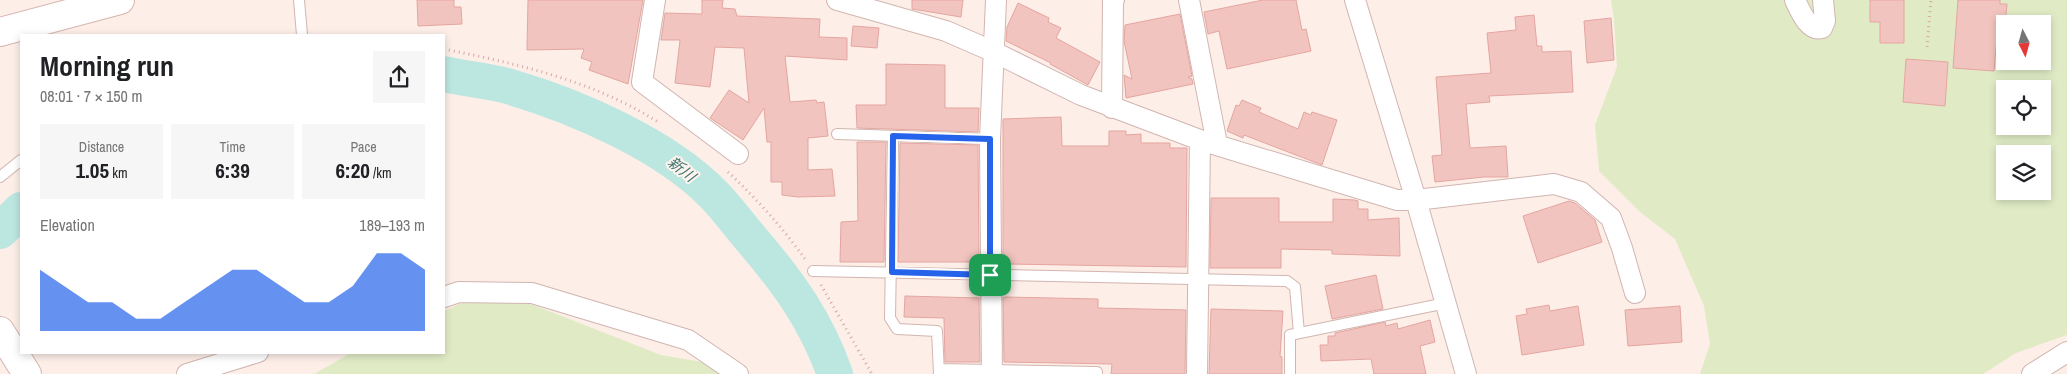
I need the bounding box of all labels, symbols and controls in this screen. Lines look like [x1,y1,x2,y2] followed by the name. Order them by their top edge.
[1996,15,2051,70] north arrow
[1996,15,2051,200] map controls
[40,47,174,85] text: Morning run
[373,51,425,103] button: share
[1996,80,2051,135] button: locate
[40,85,143,107] text: 08:01 · 7 × 150 m
[79,138,124,156] text: Distance
[220,138,245,156] text: Time
[350,138,377,156] text: Pace
[1996,145,2051,200] button: layers
[664,151,702,188] water label: 新川
[75,156,109,185] text: 1.05
[215,156,250,185] text: 6:39
[335,156,370,185] text: 6:20
[109,164,128,182] text: km
[370,164,392,182] text: /km
[40,214,95,236] text: Elevation
[359,214,425,236] text: 189–193 m
[969,254,1011,296] pin
[976,261,1004,289] icon: arrive

